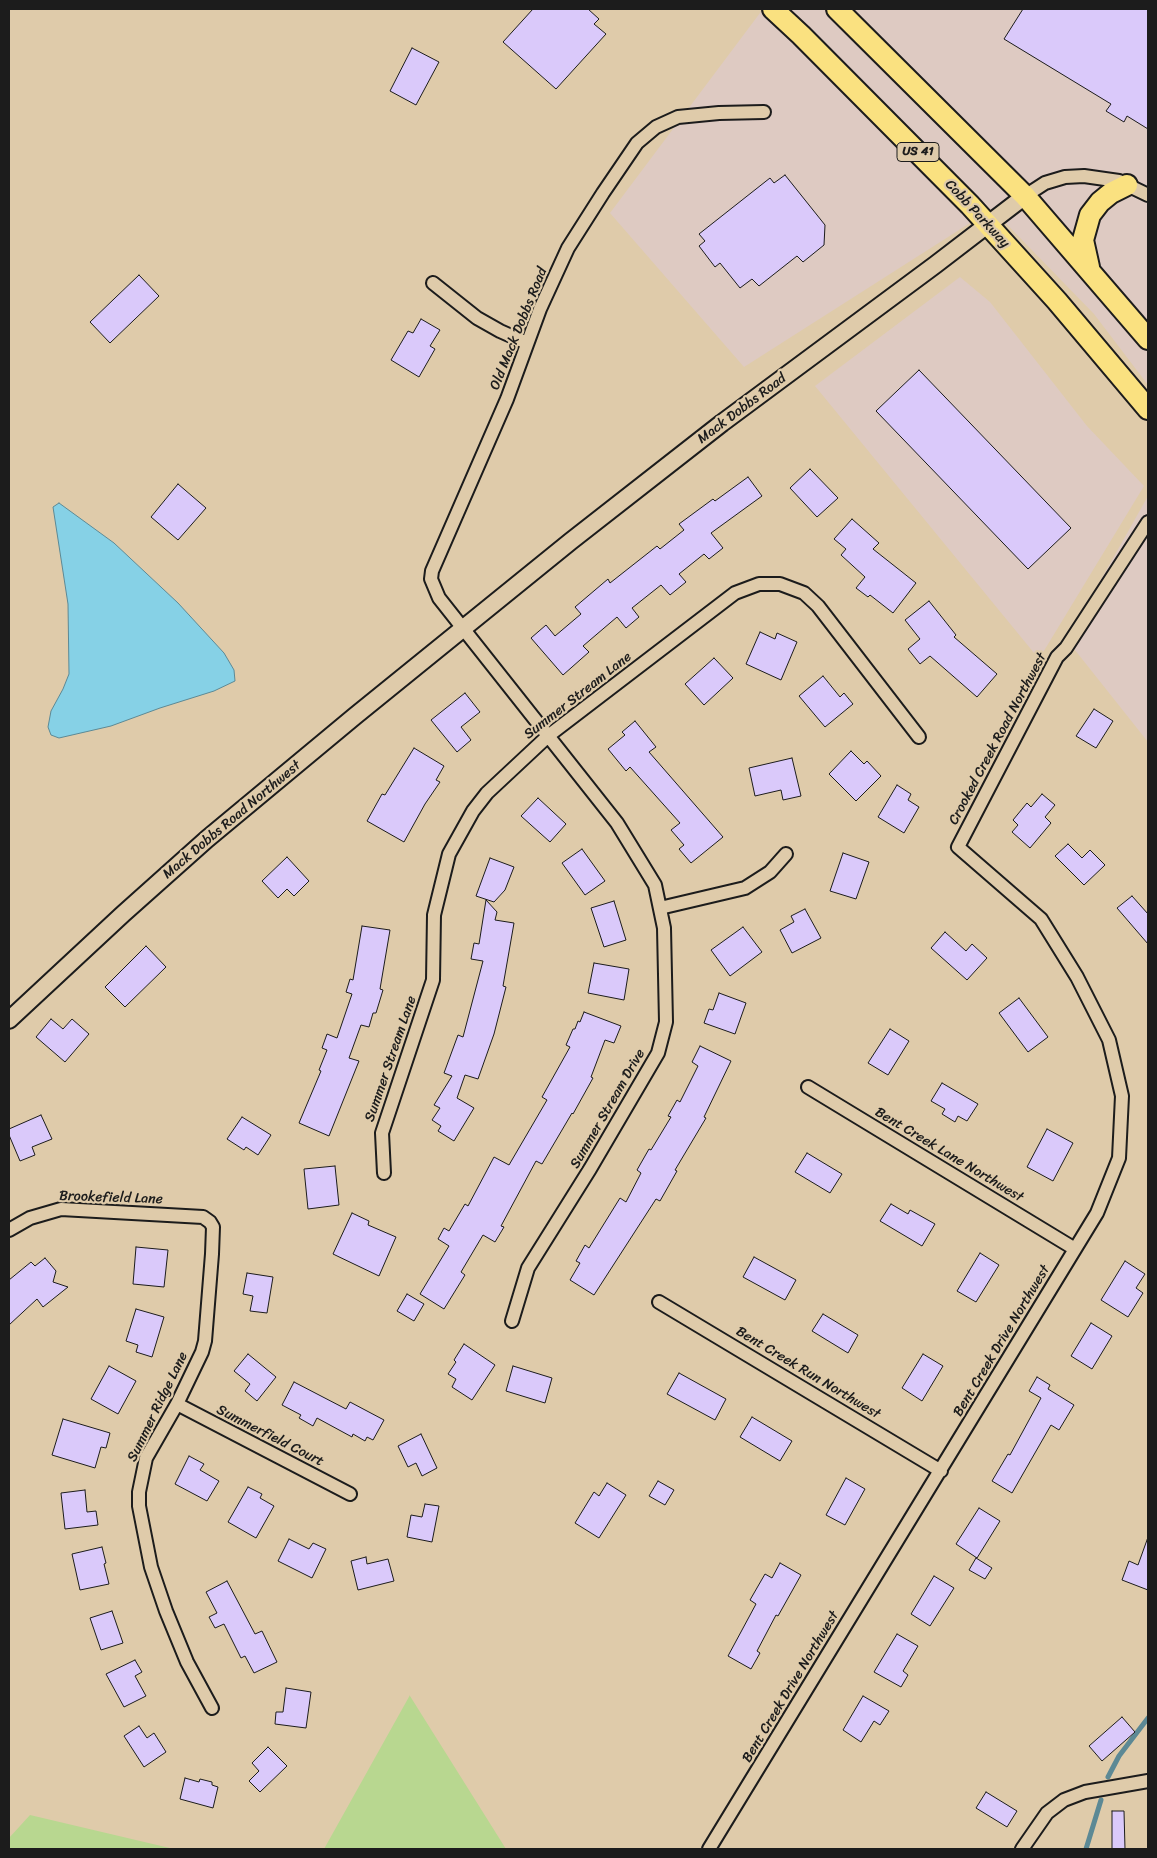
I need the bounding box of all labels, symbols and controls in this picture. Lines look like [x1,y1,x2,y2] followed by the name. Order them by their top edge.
[897,142,939,162] road number: US 41
[941,176,1013,252] street label: Cobb Parkway
[487,265,551,393] street label: Old Mack Dobbs Road
[694,370,790,448] street label: Mack Dobbs Road
[521,649,635,743] street label: Summer Stream Lane
[945,650,1051,828] street label: Crooked Creek Road Northwest
[160,757,304,883] street label: Mack Dobbs Road Northwest
[362,994,420,1124] street label: Summer Stream Lane
[567,1046,649,1172] street label: Summer Stream Drive
[872,1104,1026,1206] street label: Bent Creek Lane Northwest
[59,1188,163,1208] street label: Brookefield Lane
[950,1262,1054,1420] street label: Bent Creek Drive Northwest
[733,1323,883,1423] street label: Bent Creek Run Northwest
[124,1349,192,1465] street label: Summer Ridge Lane
[214,1402,326,1470] street label: Summerfield Court
[739,1608,843,1766] street label: Bent Creek Drive Northwest

